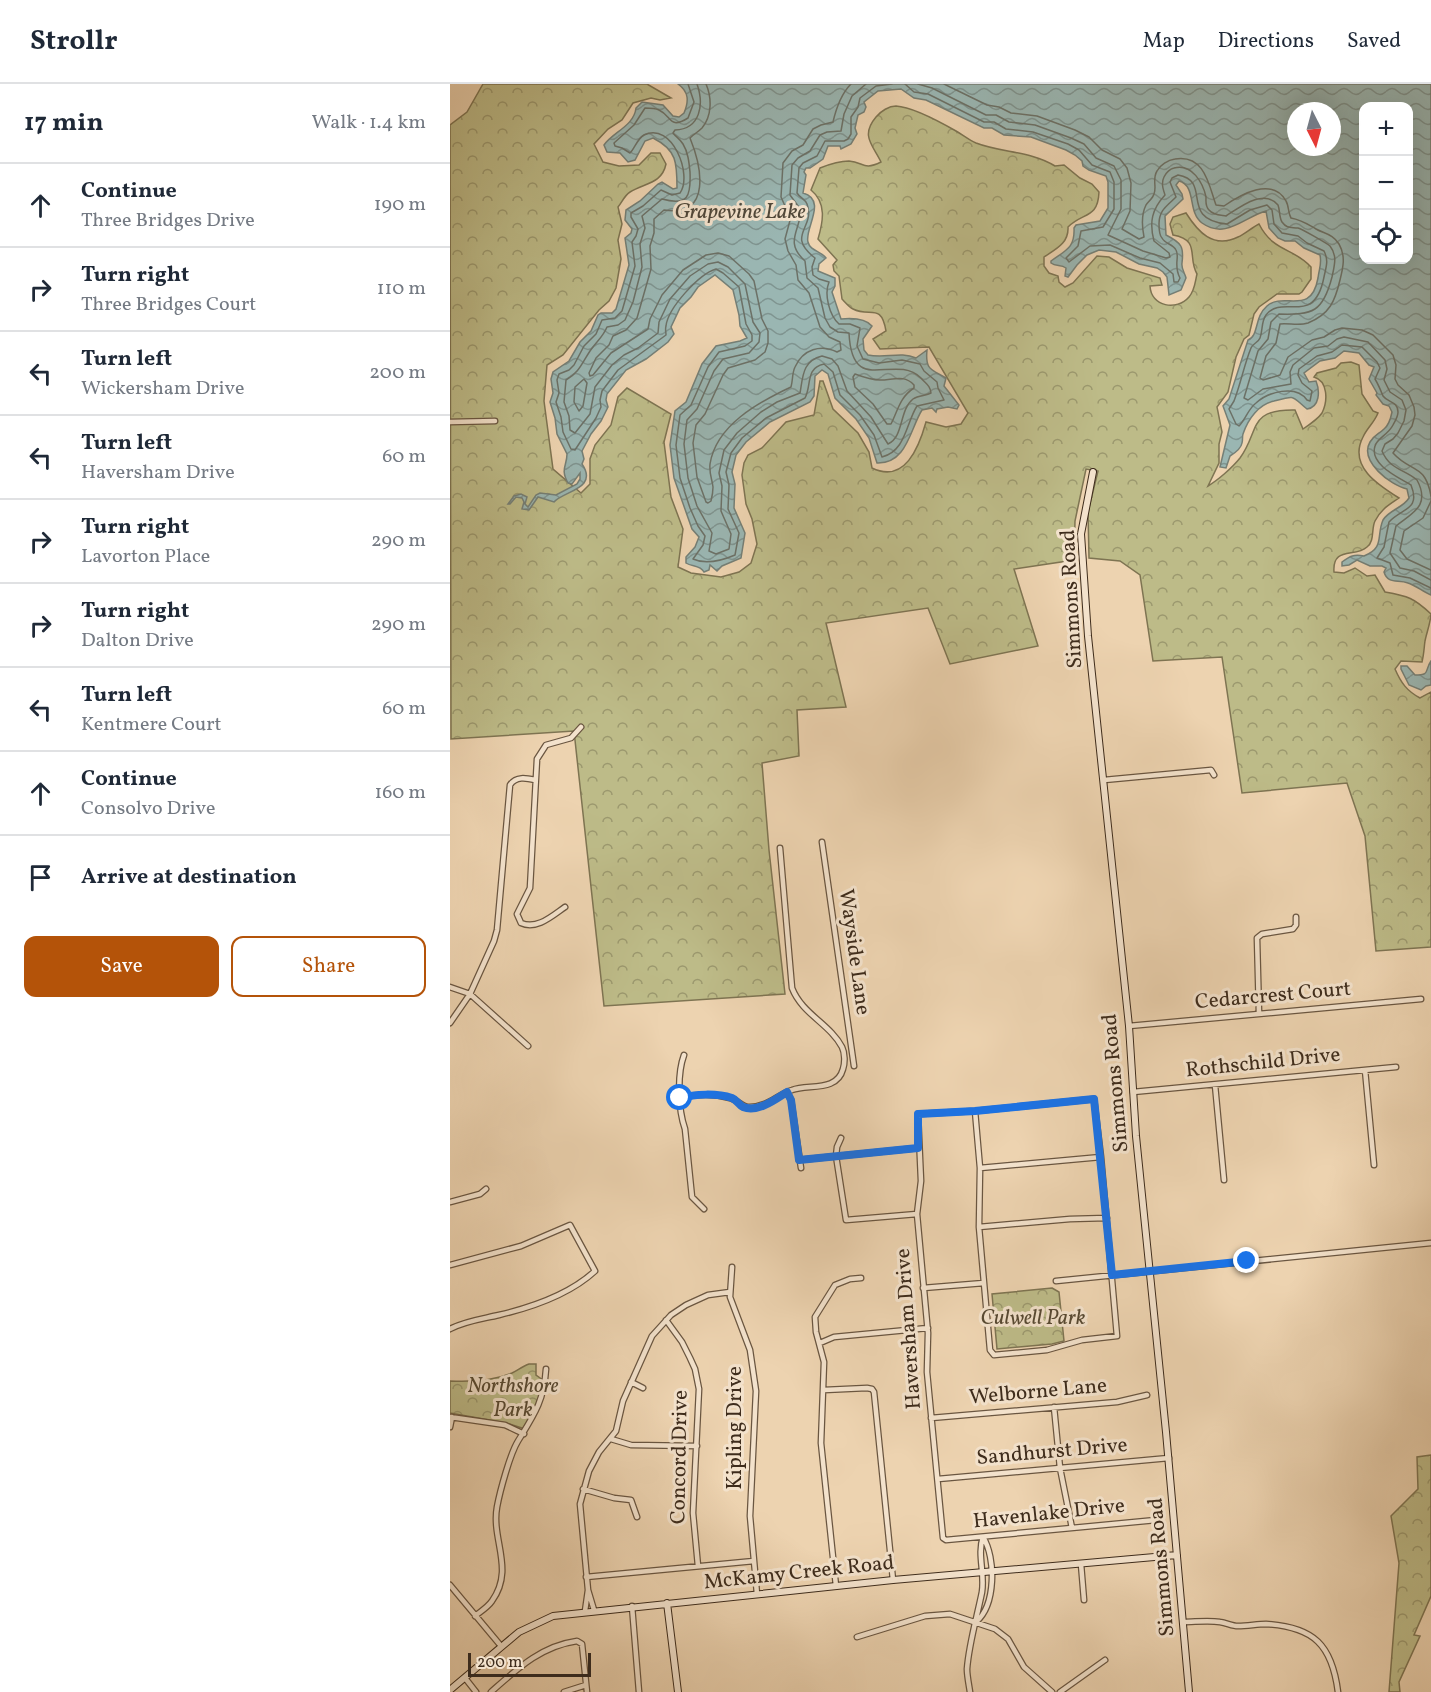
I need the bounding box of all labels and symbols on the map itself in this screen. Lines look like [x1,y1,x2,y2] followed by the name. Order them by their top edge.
[1287,102,1341,156] north arrow
[674,197,806,228] water label: Grapevine Lake
[1054,529,1090,669] street label: Simmons Road
[831,887,877,1017] street label: Wayside Lane
[1194,975,1352,1017] street label: Cedarcrest Court
[1095,1012,1137,1154] street label: Simmons Road
[1184,1040,1342,1086] street label: Rothschild Drive
[666,1084,692,1110] route start
[889,1247,929,1410] street label: Haversham Drive
[1233,1247,1259,1273] route end
[981,1304,1086,1333] park label: Culwell Park
[721,1366,750,1490] street label: Kipling Drive
[467,1372,559,1425] park label: Northshore Park
[968,1372,1108,1412] street label: Welborne Lane
[664,1390,696,1524] street label: Concord Drive
[975,1431,1129,1473] street label: Sandhurst Drive
[972,1492,1126,1536] street label: Havenlake Drive
[1141,1496,1183,1638] street label: Simmons Road
[702,1549,896,1597] street label: McKamy Creek Road
[468,1650,591,1678] scale bar

